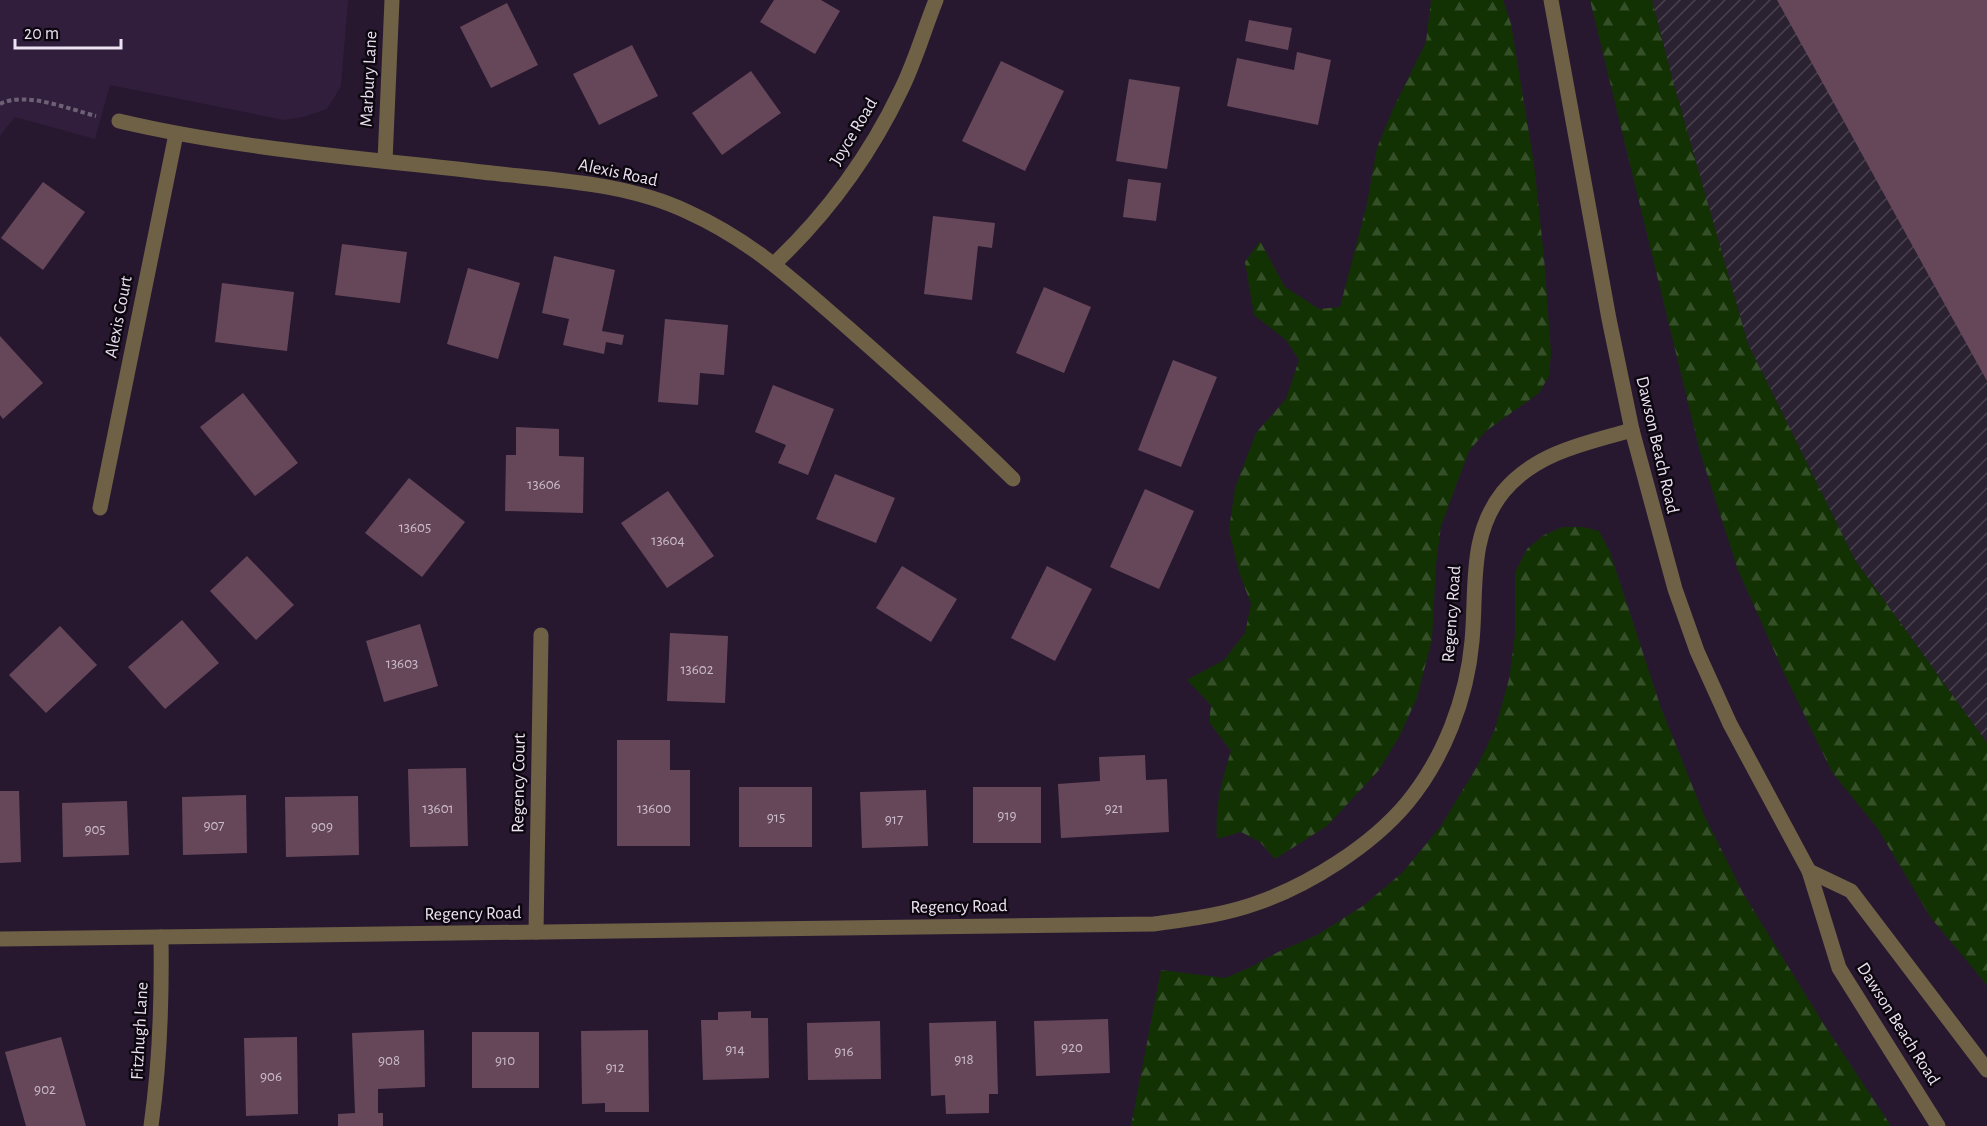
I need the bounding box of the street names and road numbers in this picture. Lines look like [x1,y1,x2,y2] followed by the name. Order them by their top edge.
[357,31,381,127] street label: Marbury Lane
[827,95,881,169] street label: Joyce Road
[577,156,659,190] street label: Alexis Road
[102,274,136,360] street label: Alexis Court
[1632,374,1682,516] street label: Dawson Beach Road
[1440,565,1464,663] street label: Regency Road
[509,733,529,833] street label: Regency Court
[910,897,1008,917] street label: Regency Road
[424,904,522,924] street label: Regency Road
[1853,960,1943,1088] street label: Dawson Beach Road
[128,982,152,1080] street label: Fitzhugh Lane

